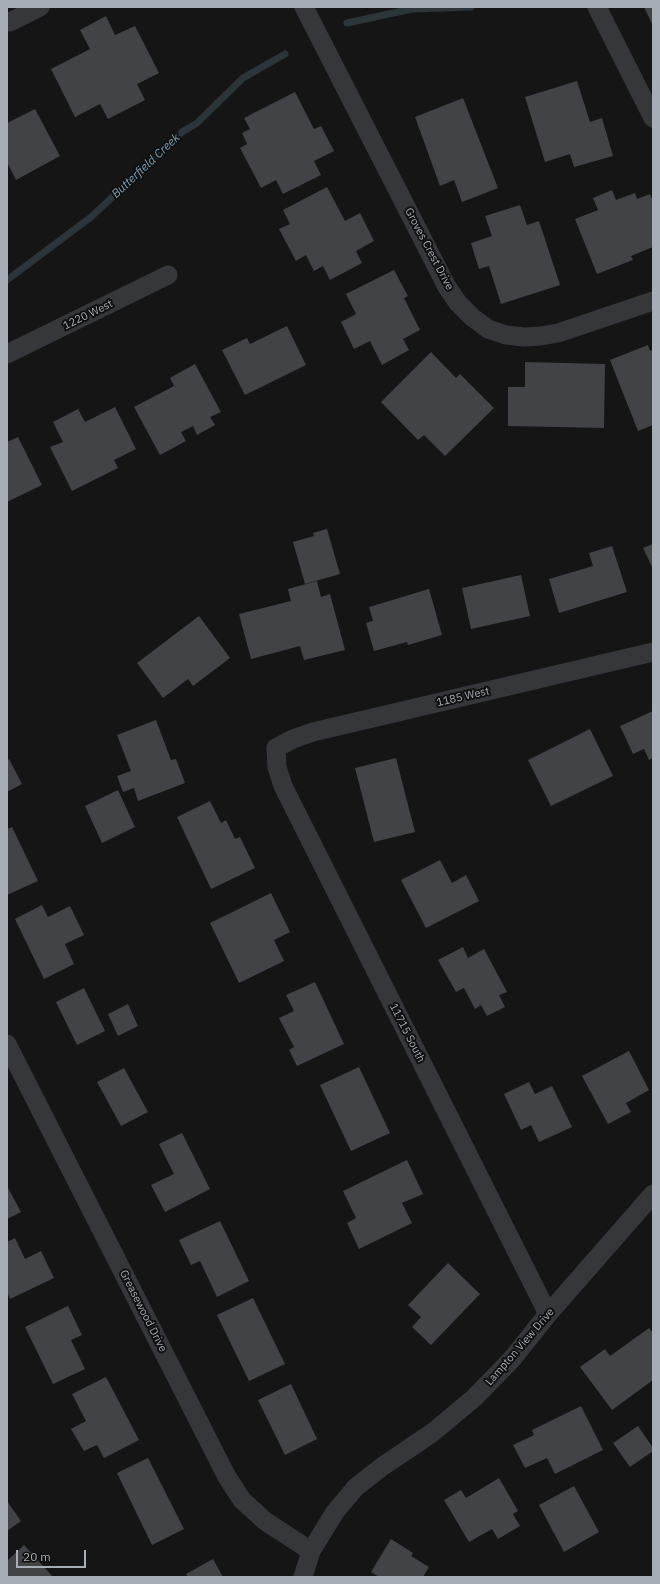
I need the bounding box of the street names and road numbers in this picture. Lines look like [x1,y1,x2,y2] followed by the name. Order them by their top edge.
[402,206,456,292] street label: Groves Crest Drive
[61,297,115,333] street label: 1220 West
[435,685,491,709] street label: 1185 West
[386,1001,428,1065] street label: 11715 South
[117,1268,169,1354] street label: Greasewood Drive
[483,1306,557,1388] street label: Lampton View Drive

